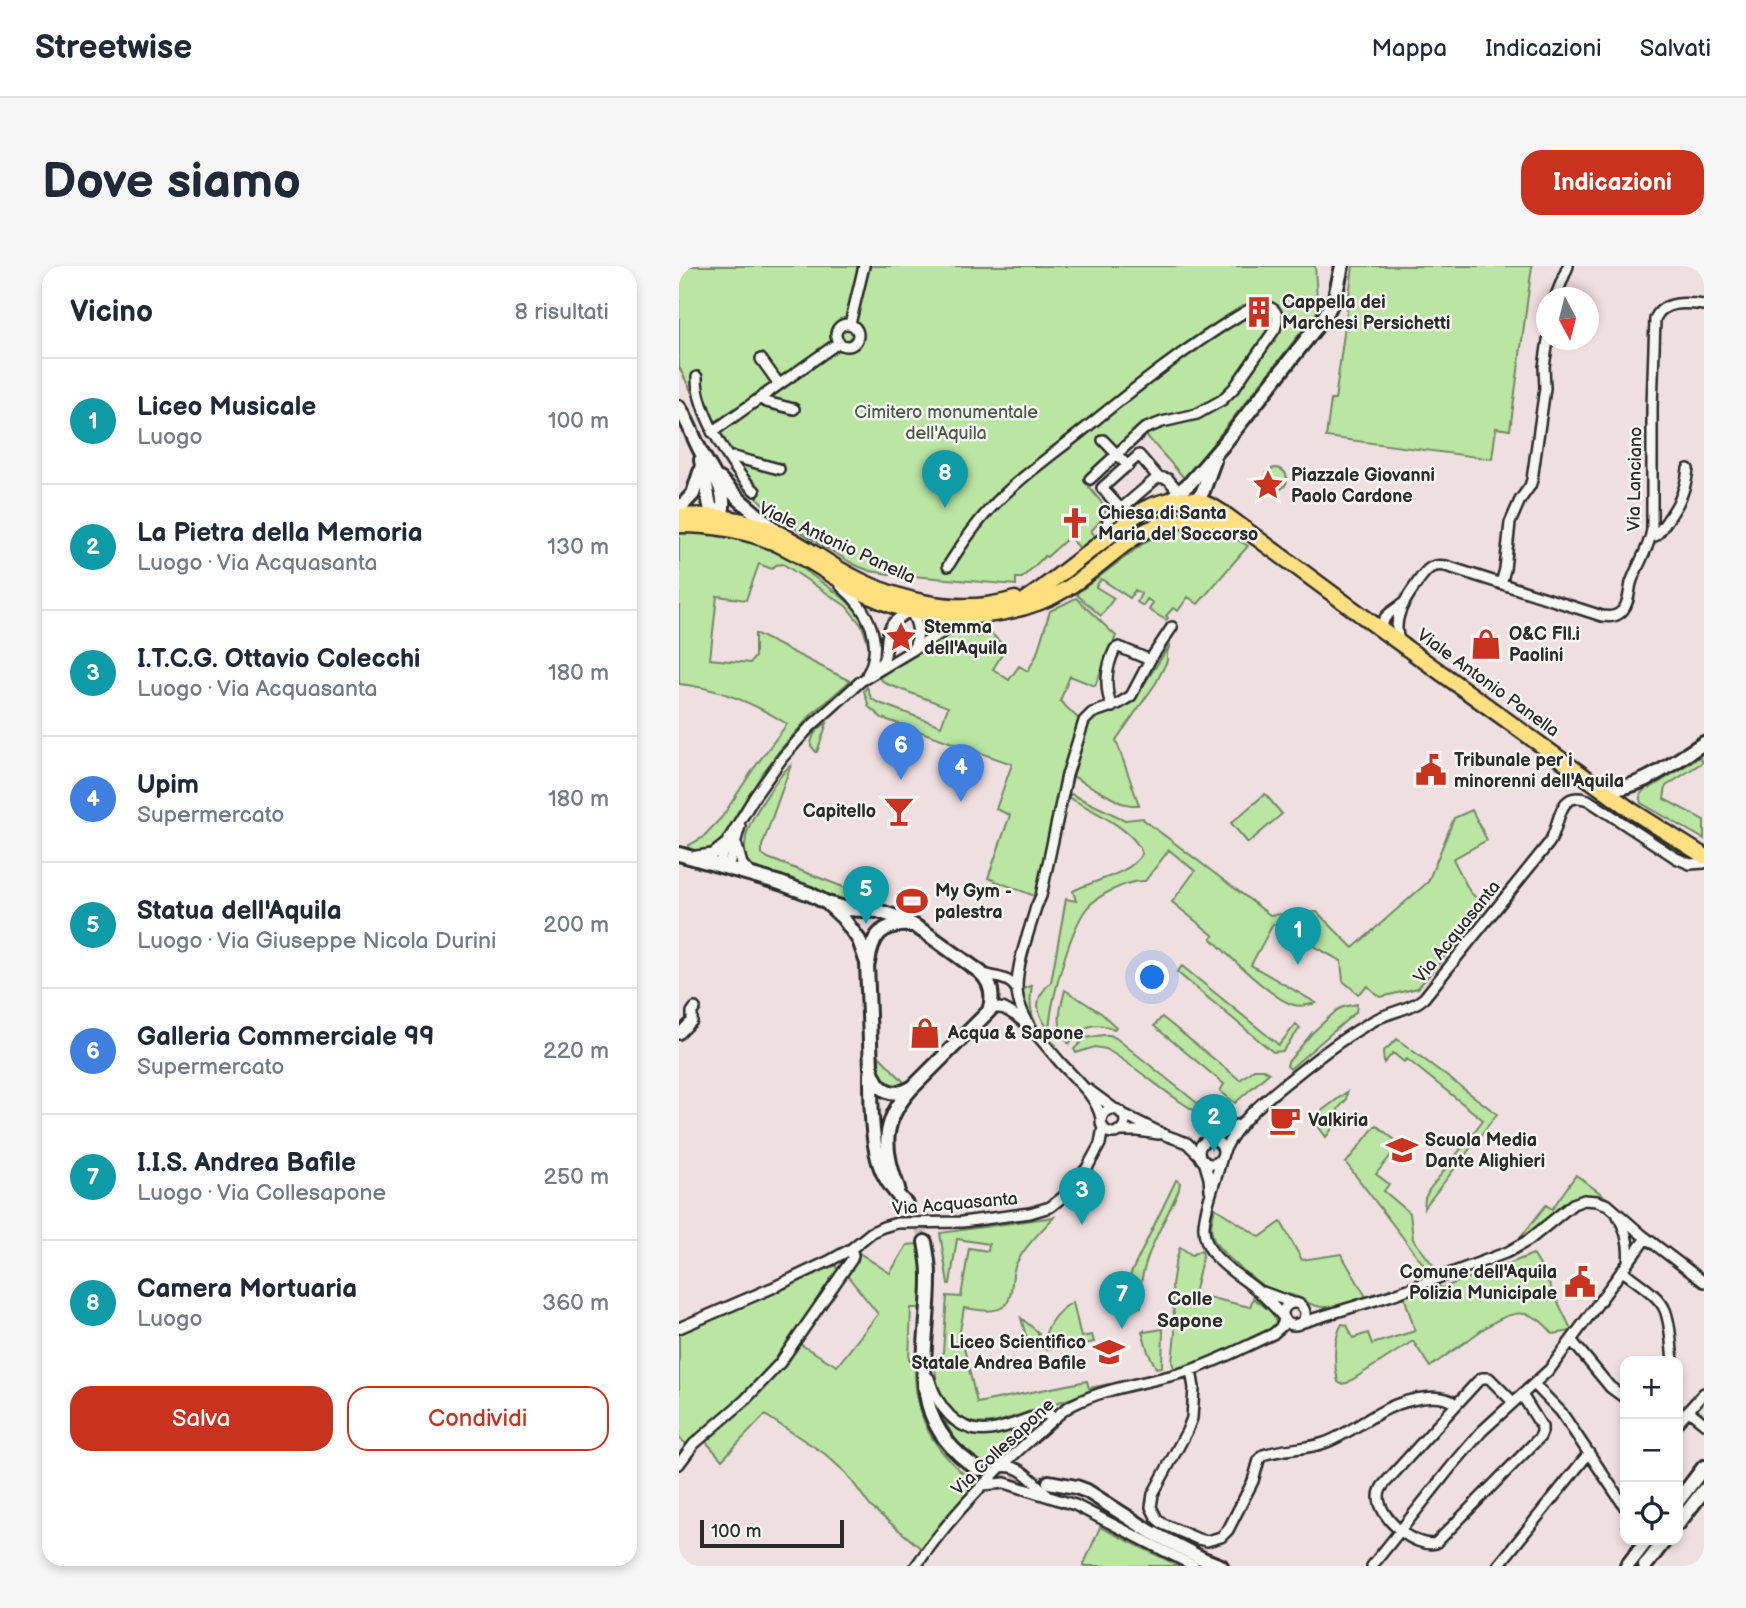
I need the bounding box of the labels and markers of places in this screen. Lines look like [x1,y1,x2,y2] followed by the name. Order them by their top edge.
[1282,292,1450,334] place label: Cappella dei Marchesi Persichetti
[1242,295,1276,329] building icon: Cappella dei Marchesi Persichetti
[922,450,968,508] pin: 8
[1291,465,1435,507] place label: Piazzale Giovanni Paolo Cardone
[1251,468,1285,502] place icon: Piazzale Giovanni Paolo Cardone
[1098,503,1258,545] place label: Chiesa di Santa Maria del Soccorso
[1058,506,1092,540] church icon: Chiesa di Santa Maria del Soccorso
[924,617,1007,659] place label: Stemma dell'Aquila
[884,620,918,654] place icon: Stemma dell'Aquila
[1509,624,1580,666] place label: O&C Fll.i Paolini
[1469,627,1503,661] shop icon: O&C Fll.i Paolini
[878,722,924,780] pin: 6
[938,744,984,802] pin: 4
[1454,750,1624,792] place label: Tribunale per i minorenni dell'Aquila
[1414,753,1448,787] public building icon: Tribunale per i minorenni dell'Aquila
[882,794,916,828] bar icon: Capitello
[803,801,876,822] place label: Capitello
[843,866,889,924] pin: 5
[935,881,1012,923] place label: My Gym - palestra
[895,884,929,918] sports icon: My Gym - palestra
[1275,907,1321,965] pin: 1
[908,1016,942,1050] shop icon: Acqua & Sapone
[947,1023,1084,1044] place label: Acqua & Sapone
[1191,1094,1237,1152] pin: 2
[1268,1103,1302,1137] cafe icon: Valkiria
[1308,1110,1368,1131] place label: Valkiria
[1425,1130,1545,1172] place label: Scuola Media Dante Alighieri
[1385,1133,1419,1167] school or university icon: Scuola Media Dante Alighieri
[1059,1167,1105,1225] pin: 3
[1400,1262,1557,1304] place label: Comune dell'Aquila Polizia Municipale
[1563,1265,1597,1299] public building icon: Comune dell'Aquila Polizia Municipale
[1099,1271,1145,1329] pin: 7
[911,1332,1086,1374] place label: Liceo Scientifico Statale Andrea Bafile
[1092,1335,1126,1369] school or university icon: Liceo Scientifico Statale Andrea Bafile

